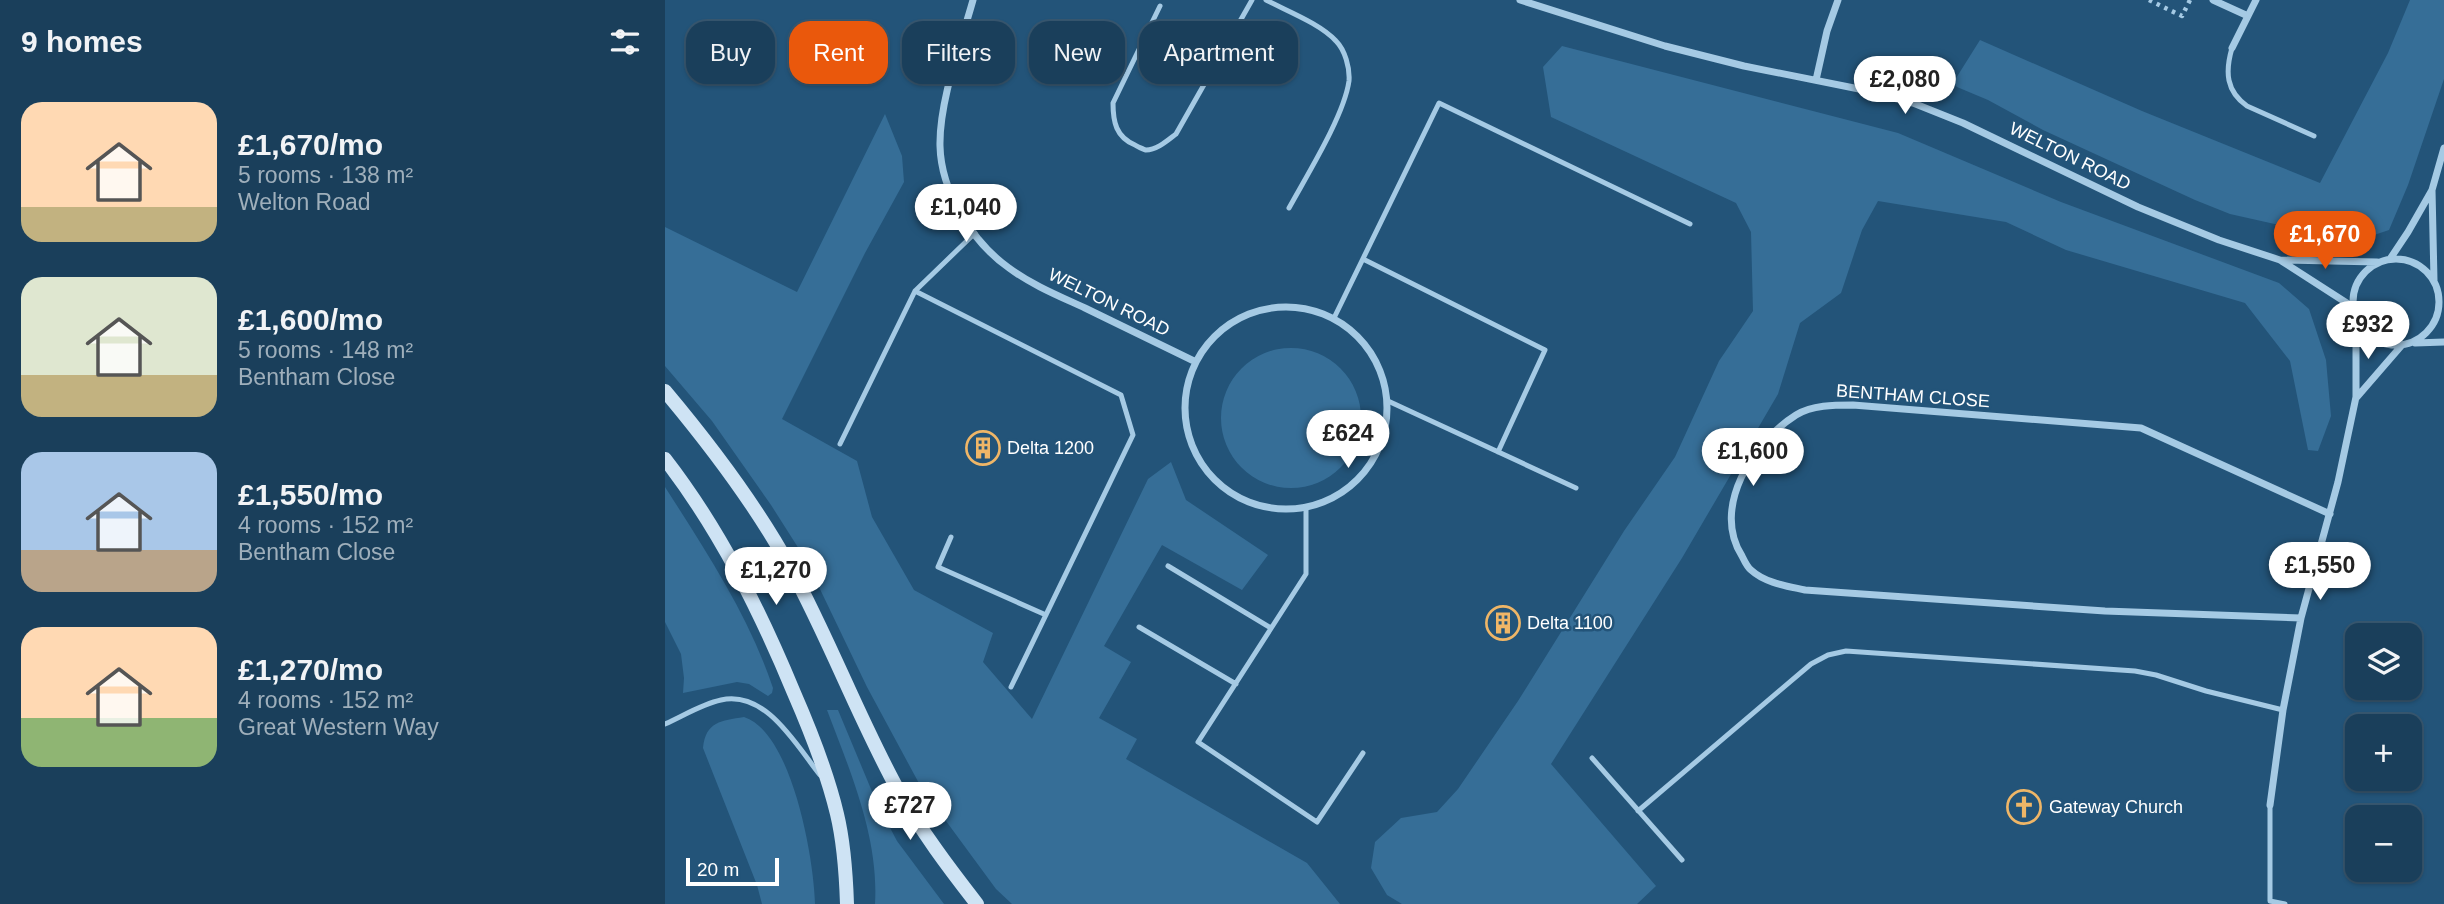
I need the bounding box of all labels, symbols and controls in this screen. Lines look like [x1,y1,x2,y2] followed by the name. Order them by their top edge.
[686,21,775,84] chip: Buy
[789,21,888,84] chip: Rent
[902,21,1015,84] chip: Filters
[1029,21,1125,84] chip: New
[1139,21,1298,84] chip: Apartment
[606,23,644,61] icon: filters
[21,25,143,58] text: 9 homes
[1848,57,1962,116] pin: £2,080
[1870,66,1940,92] text: £2,080
[2006,118,2134,194] street label: WELTON ROAD
[238,128,383,161] text: £1,670/mo
[77,130,161,214] icon: home
[238,162,413,188] text: 5 rooms · 138 m²
[909,184,1023,244] pin: £1,040
[238,189,371,215] text: Welton Road
[931,194,1001,220] text: £1,040
[2268,212,2382,271] pin: £1,670
[2290,221,2360,247] text: £1,670
[1045,264,1173,340] street label: WELTON ROAD
[2327,302,2409,361] pin: £932
[238,303,383,336] text: £1,600/mo
[77,305,161,389] icon: home
[2342,311,2394,337] text: £932
[238,337,413,363] text: 5 rooms · 148 m²
[238,364,395,390] text: Bentham Close
[1835,381,1991,411] street label: BENTHAM CLOSE
[1307,410,1389,470] pin: £624
[1322,420,1374,446] text: £624
[1696,428,1810,488] pin: £1,600
[964,429,1002,467] building icon: Delta 1200
[1007,438,1094,458] place label: Delta 1200
[1718,438,1788,464] text: £1,600
[238,478,383,511] text: £1,550/mo
[77,480,161,564] icon: home
[238,512,413,538] text: 4 rooms · 152 m²
[238,539,395,565] text: Bentham Close
[2263,542,2377,602] pin: £1,550
[719,548,833,607] pin: £1,270
[2285,552,2355,578] text: £1,550
[741,557,811,583] text: £1,270
[1484,604,1522,642] building icon: Delta 1100
[1527,613,1613,633] place label: Delta 1100
[2345,623,2422,882] map controls
[2345,623,2422,700] button: layers
[238,653,383,686] text: £1,270/mo
[77,655,161,739] icon: home
[238,687,413,713] text: 4 rooms · 152 m²
[238,714,439,740] text: Great Western Way
[2345,714,2422,791] button: +
[869,782,951,842] pin: £727
[2005,788,2043,826] church icon: Gateway Church
[884,792,936,818] text: £727
[2049,797,2183,817] place label: Gateway Church
[2345,805,2422,882] button: −
[686,855,779,887] scale bar
[697,859,739,880] text: 20 m

